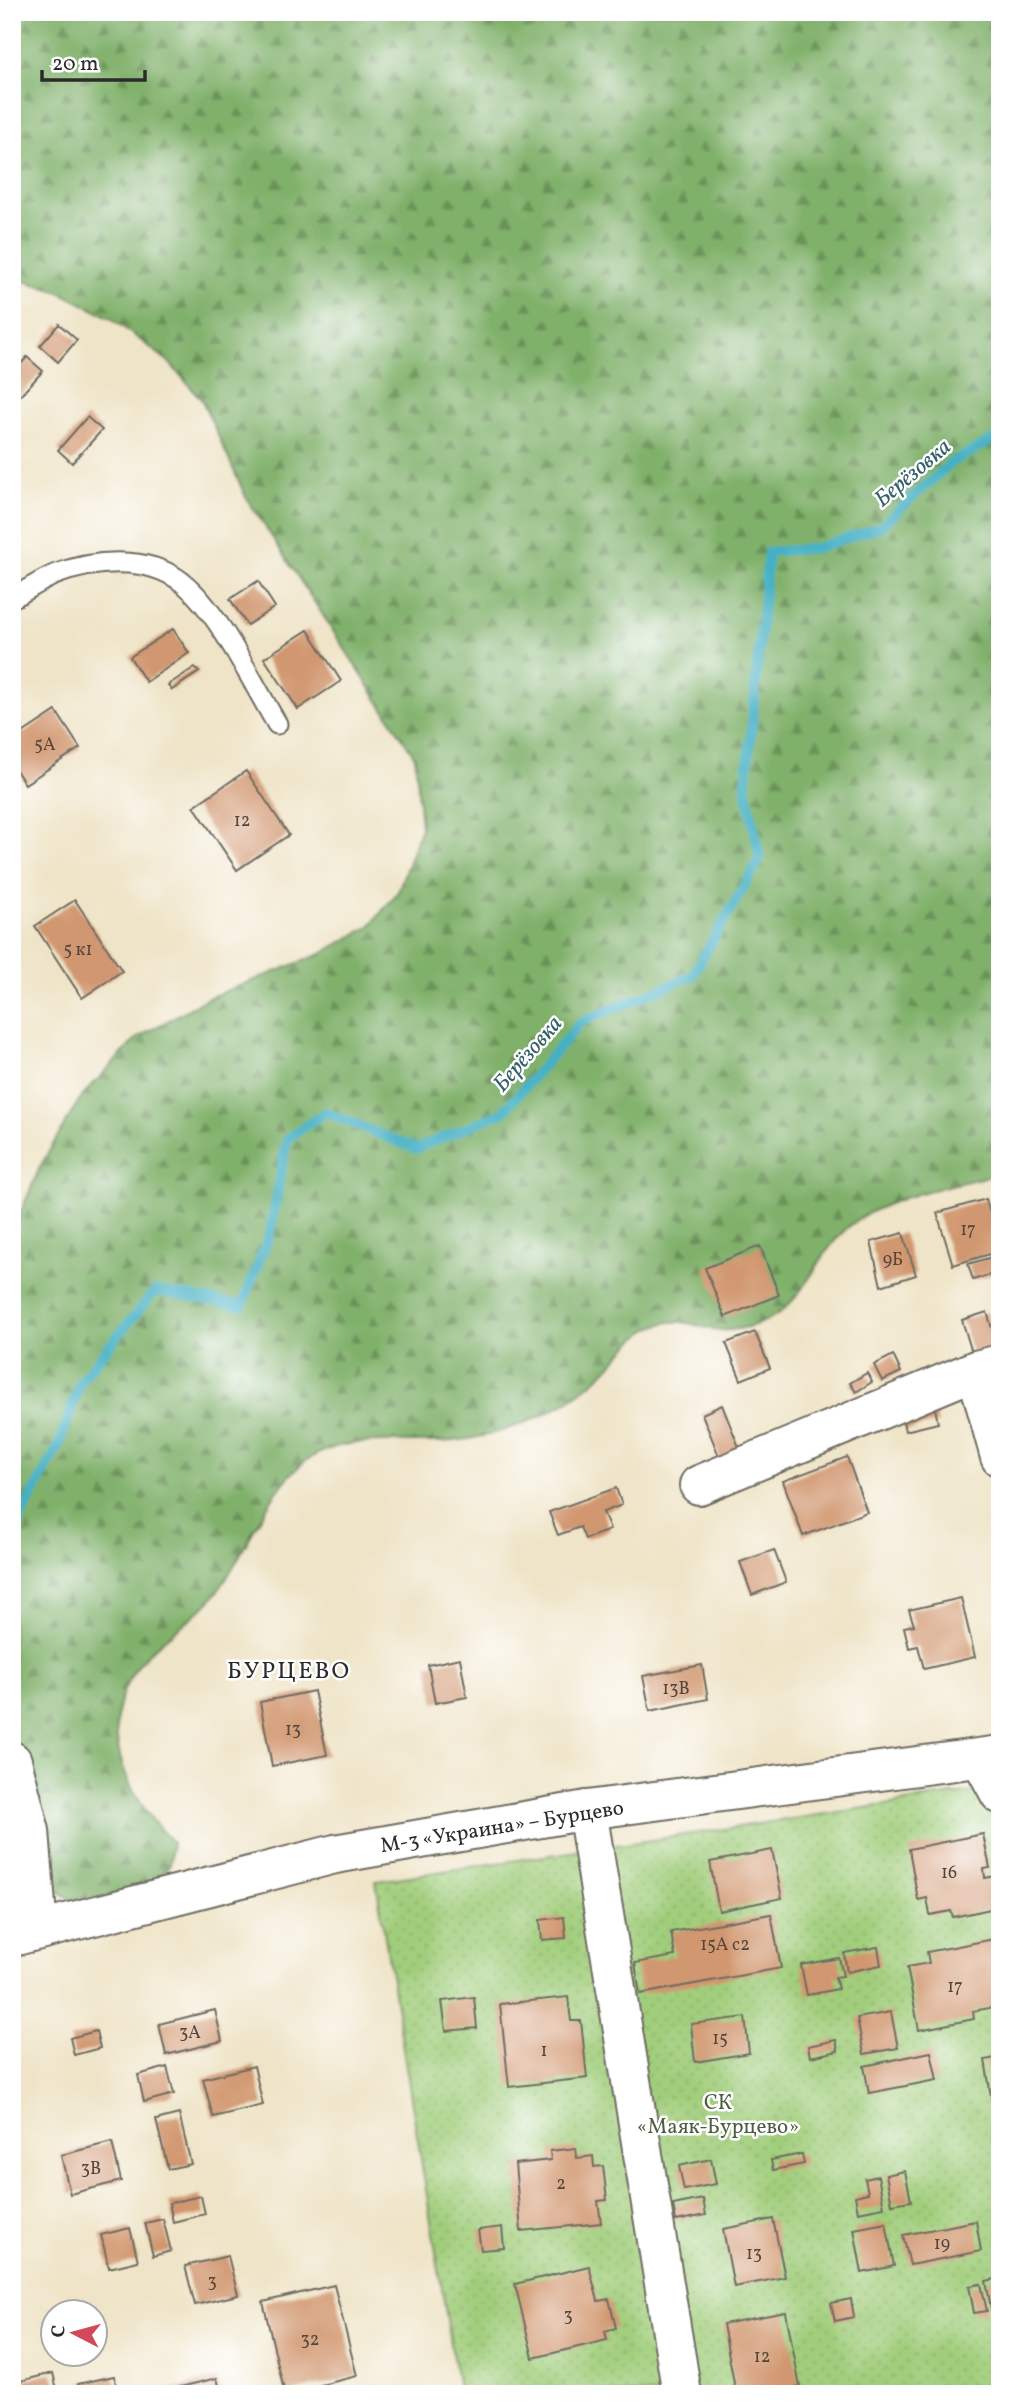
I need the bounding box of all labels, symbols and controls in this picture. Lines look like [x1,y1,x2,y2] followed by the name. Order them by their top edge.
[42,38,145,82] scale bar
[52,50,98,79] text: 20 m
[868,432,959,515] water label: Берёзовка
[34,733,56,758] house number: 5А
[234,809,250,834] house number: 12
[64,938,92,963] house number: 5 к1
[486,1009,571,1099] water label: Берёзовка
[960,1218,976,1243] house number: 17
[883,1248,903,1273] house number: 9Б
[227,1655,351,1689] district label: БУРЦЕВО
[662,1677,690,1702] house number: 13В
[285,1718,301,1743] house number: 13
[378,1794,626,1861] street label: М-3 «Украина» – Бурцево
[941,1861,957,1886] house number: 16
[700,1933,750,1958] house number: 15А с2
[947,1975,963,2000] house number: 17
[179,2021,201,2046] house number: 3А
[712,2027,728,2052] house number: 15
[541,2039,547,2064] house number: 1
[637,2089,799,2142] park label: СК «Маяк-Бурцево»
[81,2157,101,2182] house number: 3В
[556,2172,566,2197] house number: 2
[934,2232,950,2257] house number: 19
[746,2242,762,2267] house number: 13
[207,2270,217,2295] house number: 3
[38,2298,108,2368] north arrow
[563,2304,573,2329] house number: 3
[46,2324,73,2339] text: С
[301,2328,319,2353] house number: 32
[754,2345,770,2370] house number: 12

